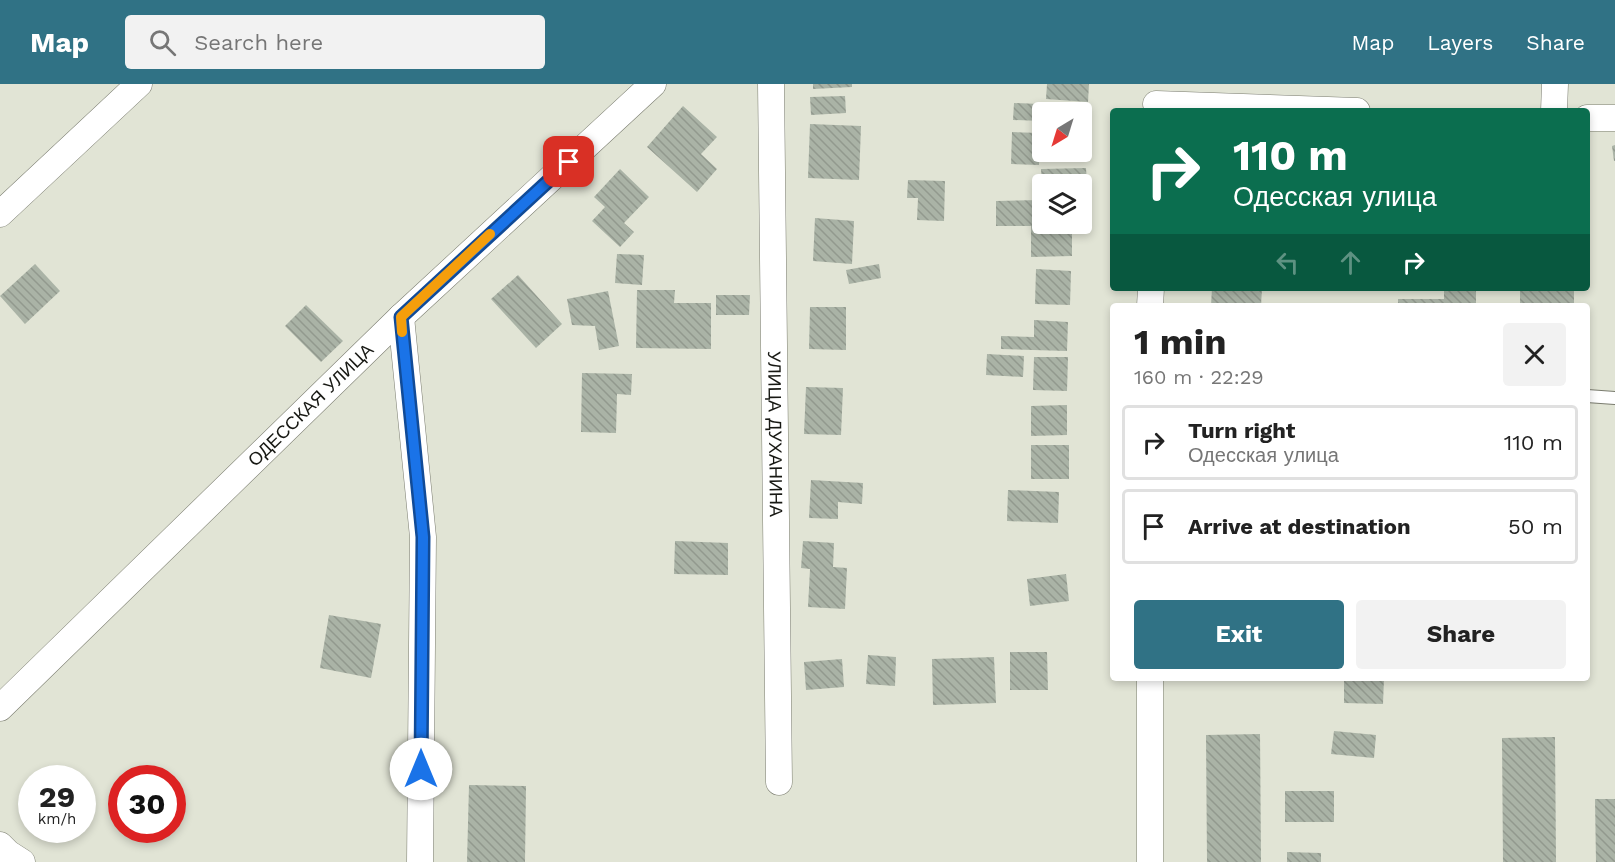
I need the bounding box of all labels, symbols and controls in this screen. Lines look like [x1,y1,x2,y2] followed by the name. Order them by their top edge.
[125,15,545,69] search box
[30,26,89,59] text: Map
[146,26,179,59] icon: search
[194,30,323,55] text: Search here
[1351,30,1394,55] text: Map
[1427,30,1493,55] text: Layers
[1526,30,1585,55] text: Share
[1032,102,1092,162] north arrow
[1032,102,1092,234] map controls
[1233,131,1348,180] text: 110 m
[1134,132,1212,210] icon: right
[543,136,594,187] pin
[552,145,585,178] icon: arrive
[1032,174,1092,234] button: layers
[1233,181,1437,213] text: Одесская улица
[1271,246,1304,279] icon: left
[1334,246,1367,279] icon: ahead
[1397,246,1430,279] icon: right
[1134,321,1226,363] text: 1 min
[1503,323,1566,386] button: close
[243,339,377,470] street label: ОДЕССКАЯ УЛИЦА
[764,351,787,517] street label: УЛИЦА ДУХАНИНА
[1134,365,1264,389] text: 160 m · 22:29
[1188,418,1295,443] text: Turn right
[1137,426,1170,459] icon: right
[1504,430,1563,455] text: 110 m
[1188,443,1339,467] text: Одесская улица
[1137,510,1170,543] icon: arrive
[1188,514,1411,539] text: Arrive at destination
[1508,514,1563,539] text: 50 m
[1134,600,1344,669] button: Exit
[1356,600,1566,669] button: Share
[389,737,453,801] position arrow
[108,765,186,843] speed limit sign: 30
[39,779,75,814] text: 29
[38,810,76,828] text: km/h

